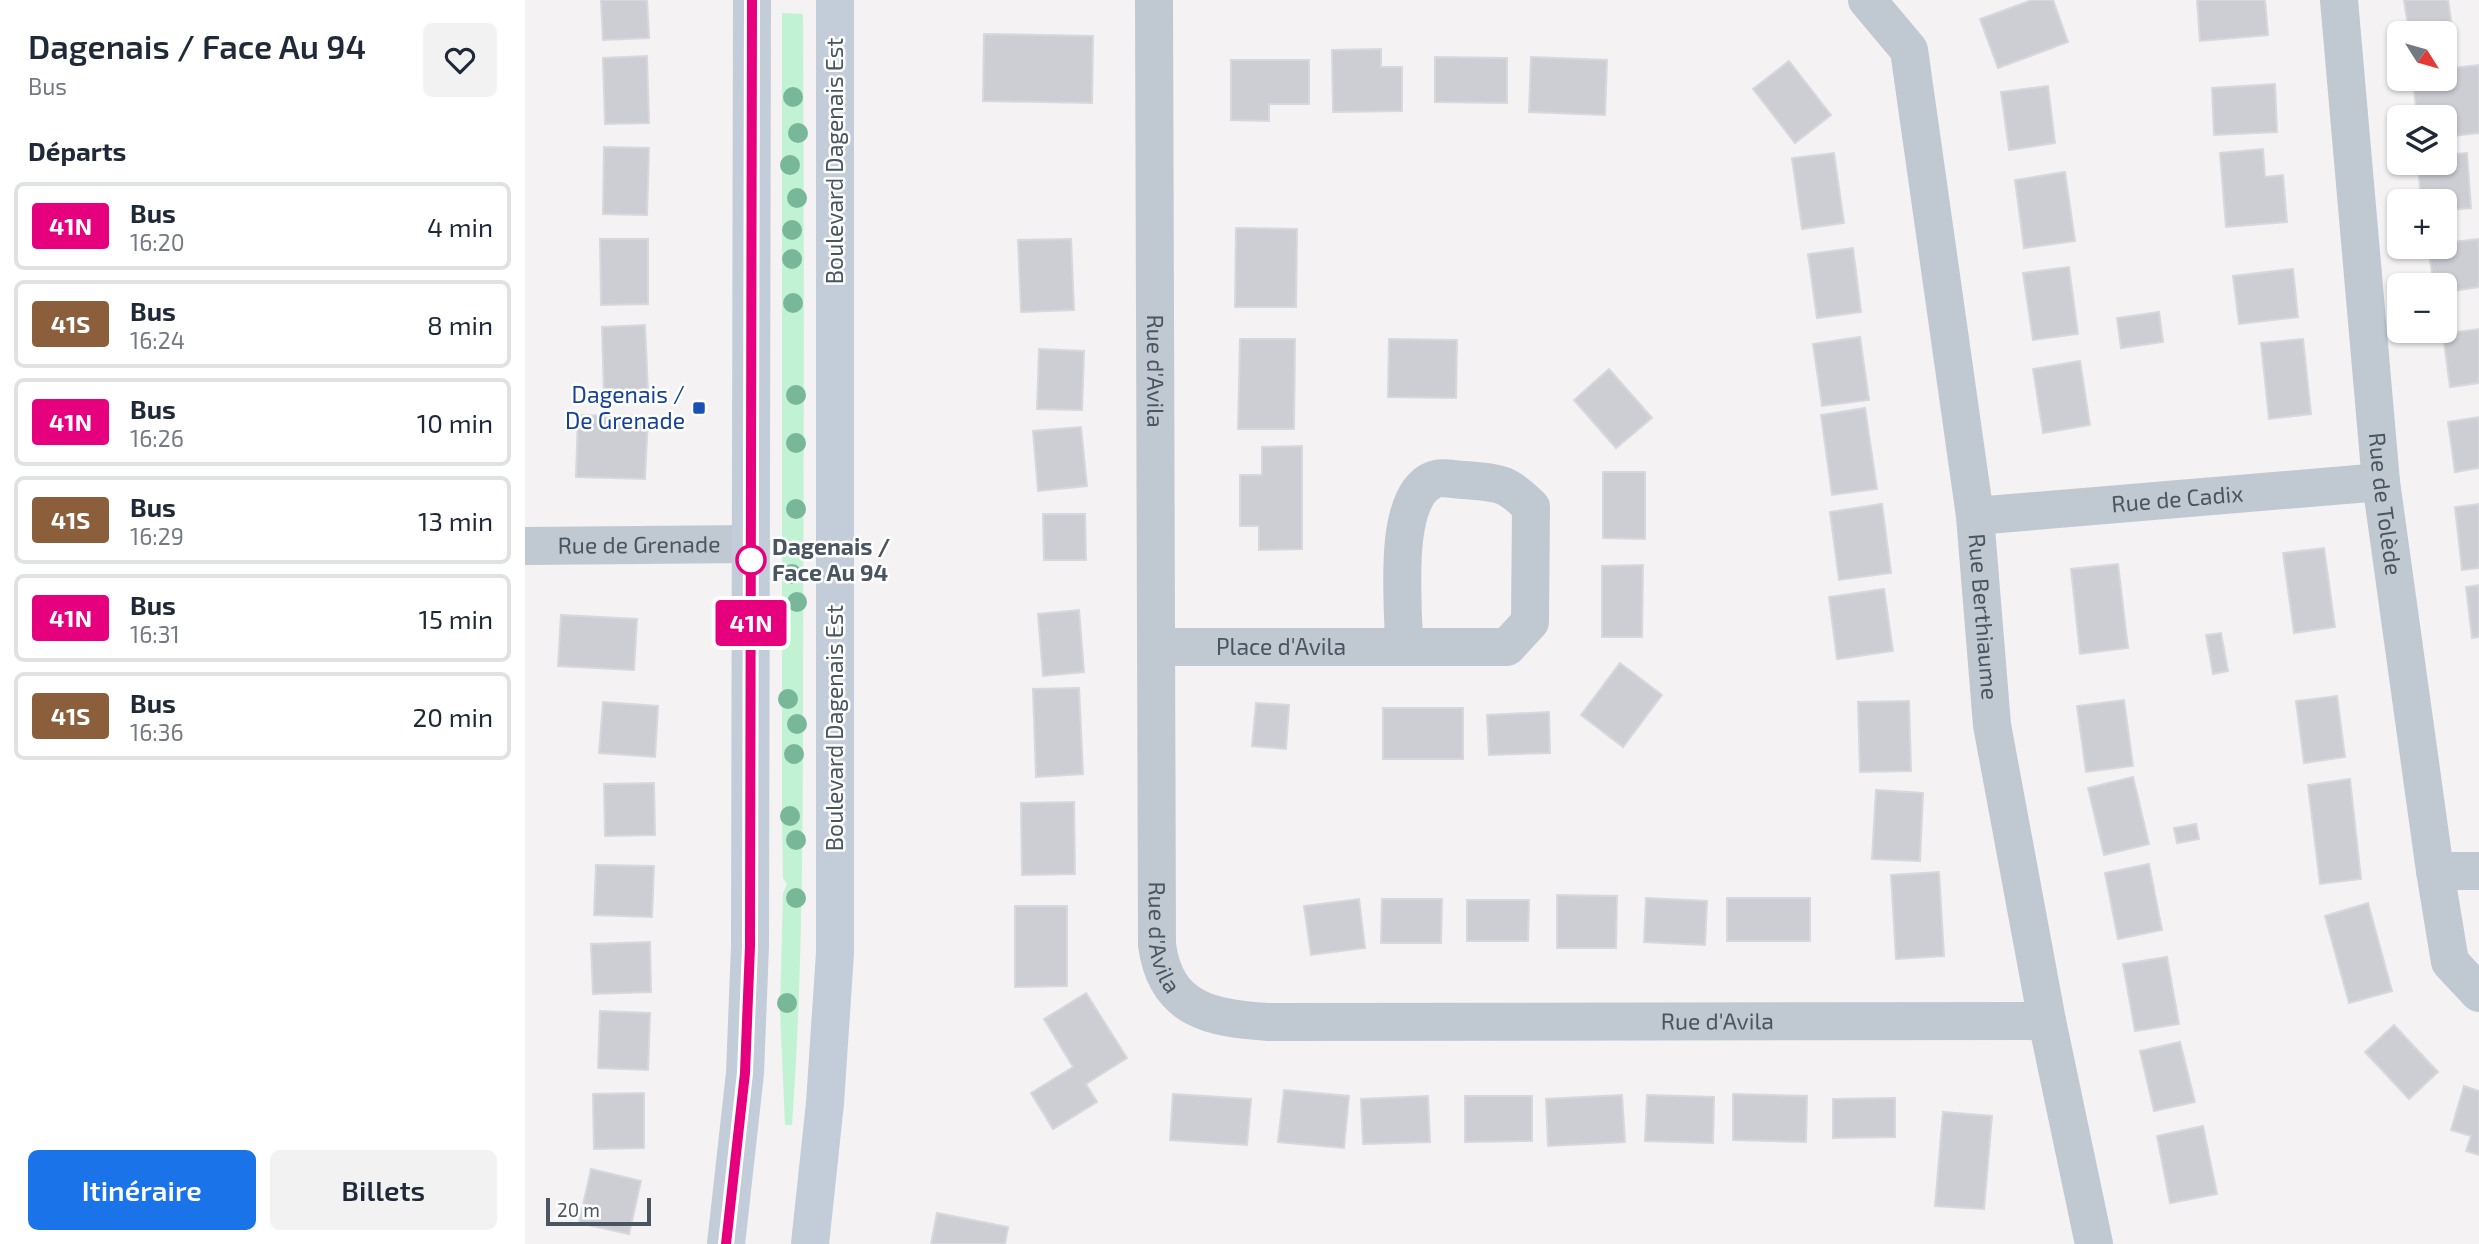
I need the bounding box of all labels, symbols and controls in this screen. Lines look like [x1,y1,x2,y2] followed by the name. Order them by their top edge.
[2387,21,2457,91] north arrow
[2387,21,2457,343] map controls
[423,23,497,97] button: heart
[28,26,366,66] text: Dagenais / Face Au 94
[820,38,848,284] street label: Boulevard Dagenais Est
[28,72,67,100] text: Bus
[2387,105,2457,175] button: layers
[28,135,126,166] text: Départs
[2387,189,2457,259] button: +
[130,197,176,228] text: Bus
[49,211,92,240] text: 41N
[427,211,493,242] text: 4 min
[130,228,185,256] text: 16:20
[2387,273,2457,343] button: −
[130,295,176,326] text: Bus
[51,309,90,338] text: 41S
[427,309,493,340] text: 8 min
[1142,314,1170,428] street label: Rue d'Avila
[130,326,185,354] text: 16:24
[565,380,685,434] place label: Dagenais / De Grenade
[130,393,176,424] text: Bus
[691,400,707,416] marker: Dagenais / De Grenade
[49,407,92,436] text: 41N
[417,407,493,438] text: 10 min
[130,424,184,452] text: 16:26
[2364,431,2409,577] street label: Rue de Tolède
[2110,479,2244,518] street label: Rue de Cadix
[130,491,176,522] text: Bus
[51,505,90,534] text: 41S
[418,505,493,536] text: 13 min
[130,522,184,550] text: 16:29
[557,529,721,559] street label: Rue de Grenade
[772,532,890,586] place label: Dagenais / Face Au 94
[1963,532,2005,701] street label: Rue Berthiaume
[736,545,766,575] marker: Dagenais / Face Au 94
[130,589,176,620] text: Bus
[711,600,791,646] line badge: 41N
[49,603,92,632] text: 41N
[419,603,493,634] text: 15 min
[820,605,848,851] street label: Boulevard Dagenais Est
[730,608,772,637] text: 41N
[130,620,180,648] text: 16:31
[1216,632,1346,660] street label: Place d'Avila
[130,687,176,718] text: Bus
[51,701,90,730] text: 41S
[413,701,493,732] text: 20 min
[130,718,184,746] text: 16:36
[1144,881,1187,998] street label: Rue d'Avila
[1661,1006,1774,1034] street label: Rue d'Avila
[28,1150,256,1230] button: Itinéraire
[270,1150,497,1230] button: Billets
[546,1195,651,1227] scale bar
[557,1198,600,1221] text: 20 m

